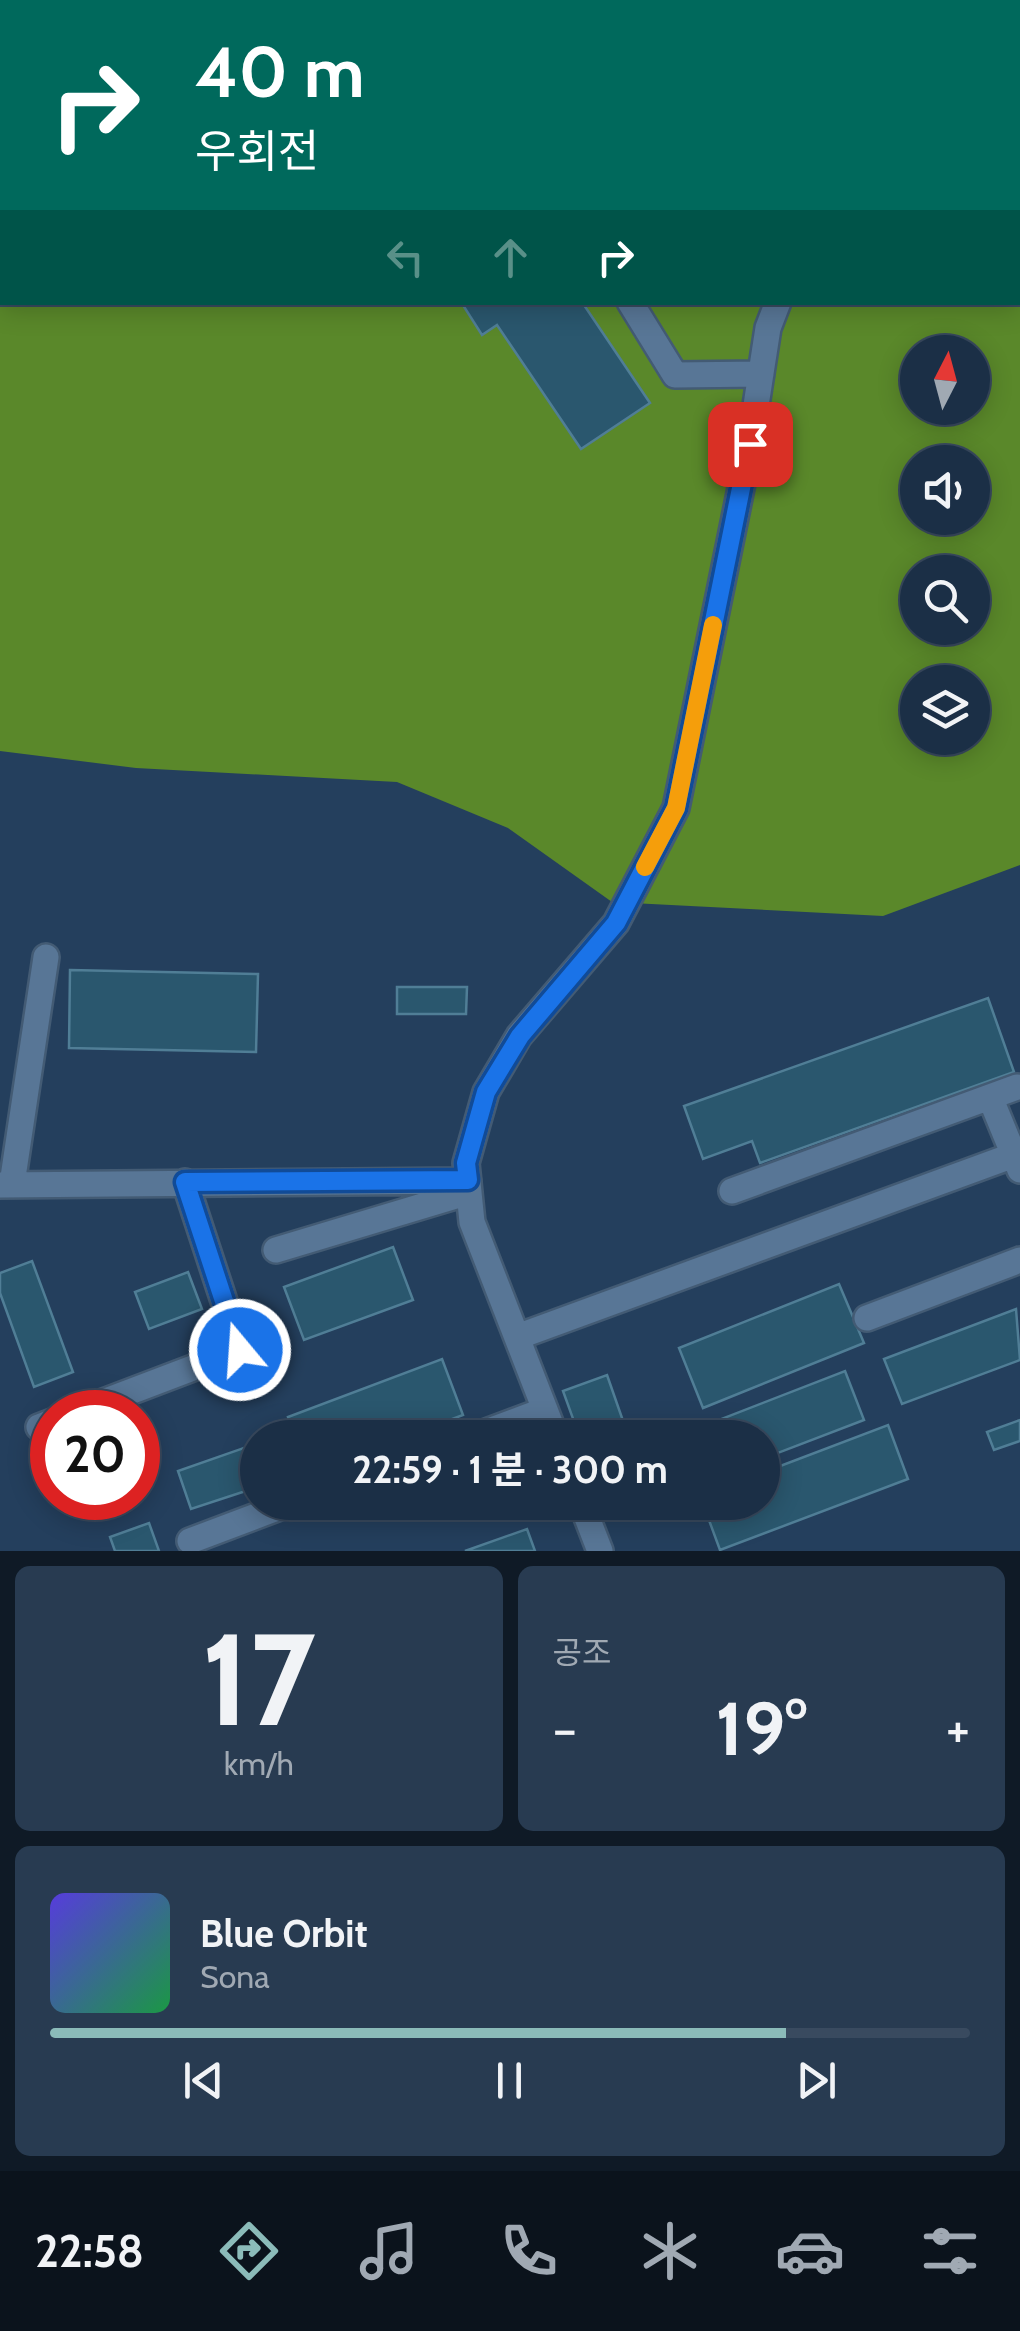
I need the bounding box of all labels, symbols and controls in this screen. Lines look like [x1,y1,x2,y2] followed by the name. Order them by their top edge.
[195,29,364,115] text: 40 m
[30,40,160,170] icon: right
[195,124,319,178] text: 우회전
[378,230,433,285] icon: left
[483,230,538,285] icon: ahead
[588,230,643,285] icon: right
[900,335,990,425] north arrow
[900,335,990,755] map controls
[708,402,793,487] pin
[723,417,778,472] icon: arrive
[900,445,990,535] button: sound
[900,555,990,645] button: search
[900,665,990,755] button: layers
[188,1298,292,1402] position arrow
[30,1390,160,1520] speed limit sign: 20
[352,1446,668,1493] text: 22:59 · 1 분 · 300 m
[202,1600,316,1758] text: 17
[553,1633,611,1672] text: 공조
[716,1683,807,1774] text: 19°
[553,1695,577,1762] text: −
[946,1695,970,1762] text: +
[224,1744,294,1783] text: km/h
[200,1910,368,1957] text: Blue Orbit
[200,1957,270,1996] text: Sona
[176,2053,231,2108] icon: previous
[482,2053,537,2108] icon: pause
[789,2053,844,2108] icon: next
[214,2216,284,2286] icon: directions
[354,2216,424,2286] icon: music
[494,2216,564,2286] icon: phone
[635,2216,705,2286] icon: climate
[775,2216,845,2286] icon: car
[915,2216,985,2286] icon: filters
[35,2224,144,2278] text: 22:58

